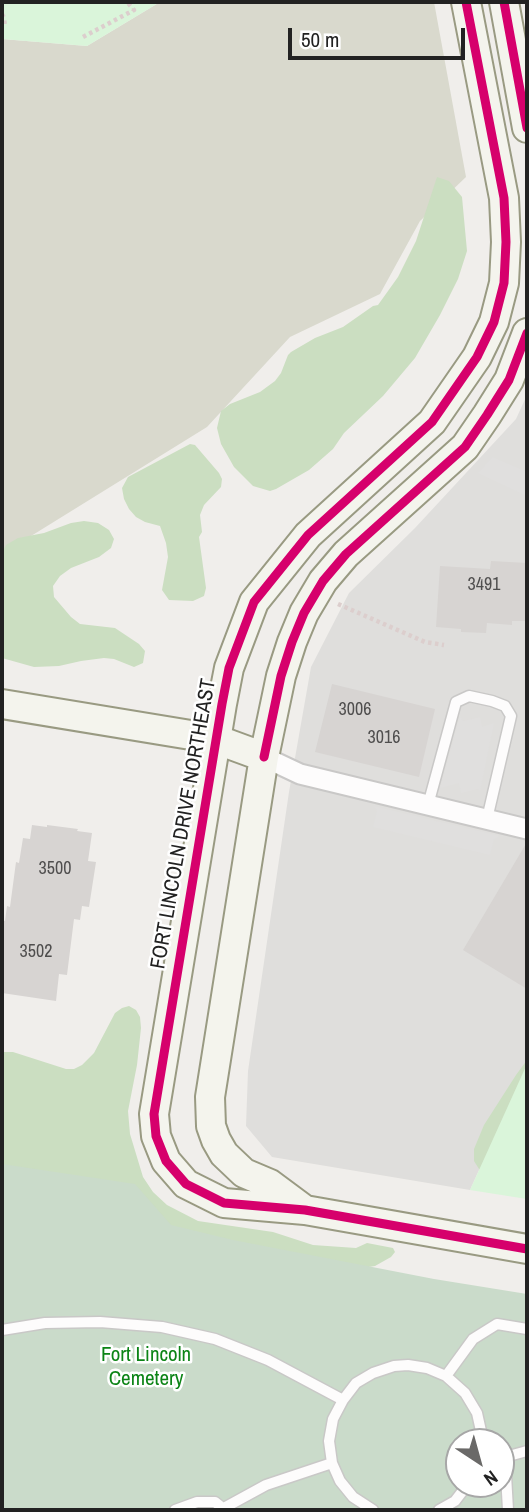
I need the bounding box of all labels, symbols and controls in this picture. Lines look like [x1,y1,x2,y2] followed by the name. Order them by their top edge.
[291,14,468,58] scale bar
[301,25,339,54] text: 50 m
[468,574,500,596] house number: 3491
[146,677,222,971] street label: FORT LINCOLN DRIVE NORTHEAST
[339,699,371,721] house number: 3006
[368,727,400,749] house number: 3016
[39,858,71,880] house number: 3500
[20,941,52,963] house number: 3502
[101,1342,191,1392] park label: Fort Lincoln Cemetery
[445,1428,515,1498] north arrow
[479,1465,503,1492] text: N

